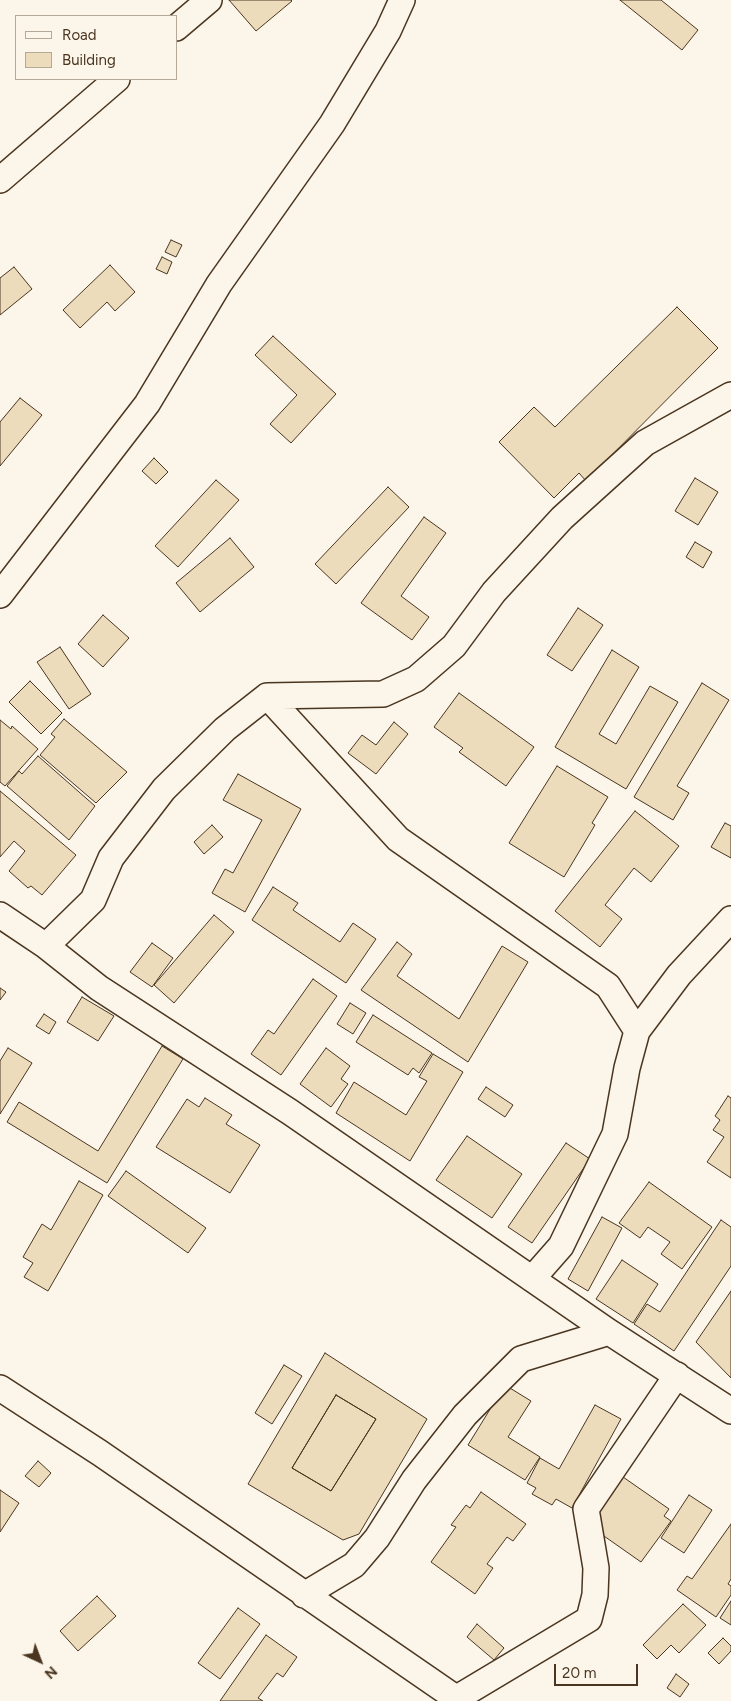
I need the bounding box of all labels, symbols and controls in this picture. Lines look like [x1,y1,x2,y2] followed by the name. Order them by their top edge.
[15,15,178,80] legend
[62,26,97,44] text: Road
[62,51,116,69] text: Building
[15,1636,65,1686] north arrow
[556,1654,640,1686] scale bar
[41,1662,60,1682] text: N
[562,1664,596,1682] text: 20 m

